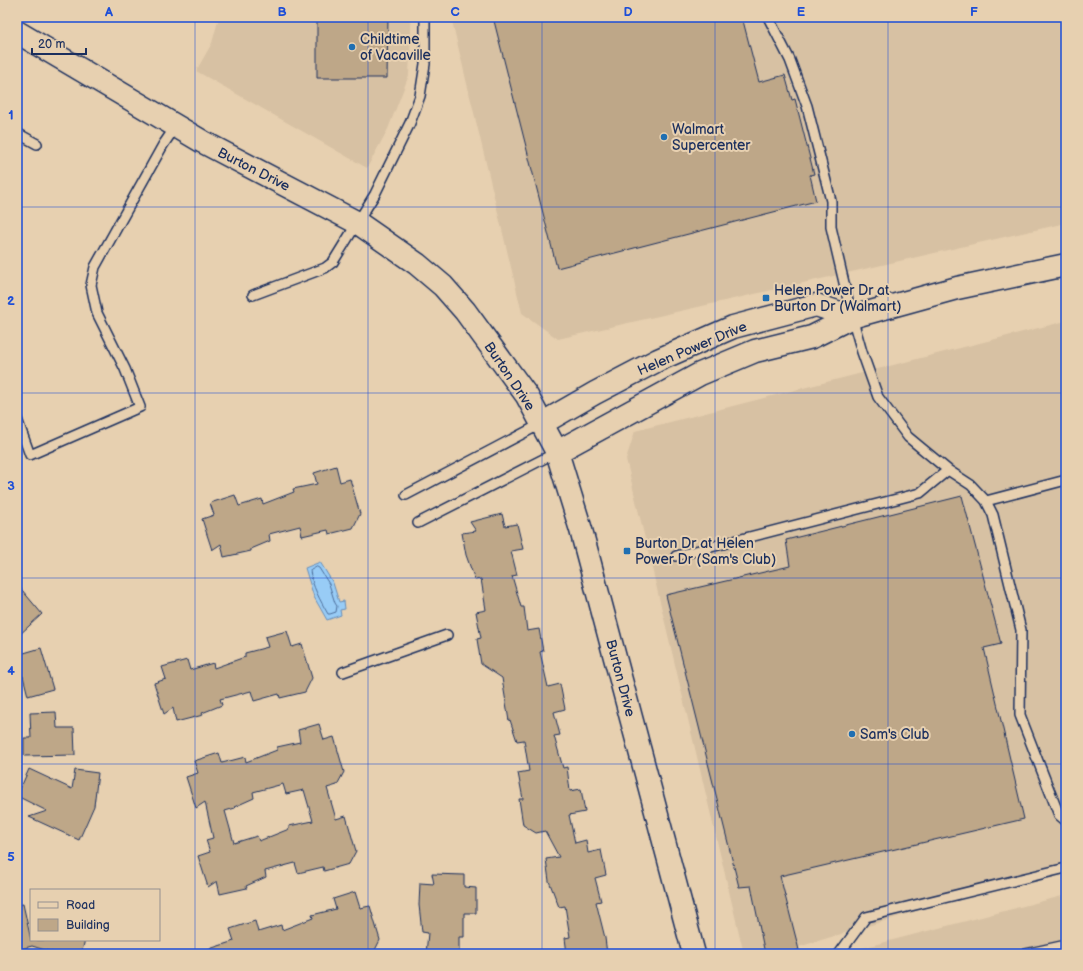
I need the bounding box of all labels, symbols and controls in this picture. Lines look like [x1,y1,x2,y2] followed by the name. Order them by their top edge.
[104,4,113,20] text: A
[277,4,287,20] text: B
[450,4,460,20] text: C
[623,4,633,20] text: D
[797,4,806,20] text: E
[970,4,978,20] text: F
[32,30,86,56] scale bar
[360,31,431,64] place label: Childtime of Vacaville
[38,37,65,52] text: 20 m
[347,42,357,52] marker: Childtime of Vacaville
[8,107,14,123] text: 1
[672,121,751,154] place label: Walmart Supercenter
[659,132,669,142] marker: Walmart Supercenter
[215,144,293,195] street label: Burton Drive
[774,282,901,315] place label: Helen Power Dr at Burton Dr (Walmart)
[7,293,15,309] text: 2
[761,293,771,303] marker: Helen Power Dr at Burton Dr (Walmart)
[635,318,749,379] street label: Helen Power Drive
[480,339,539,414] street label: Burton Drive
[7,478,15,494] text: 3
[635,535,776,568] place label: Burton Dr at Helen Power Dr (Sam's Club)
[622,546,632,556] marker: Burton Dr at Helen Power Dr (Sam's Club)
[602,638,639,718] street label: Burton Drive
[7,663,15,679] text: 4
[860,726,929,743] place label: Sam's Club
[847,729,857,739] marker: Sam's Club
[7,849,15,865] text: 5
[30,889,160,941] legend
[66,898,95,913] text: Road
[66,918,110,933] text: Building

